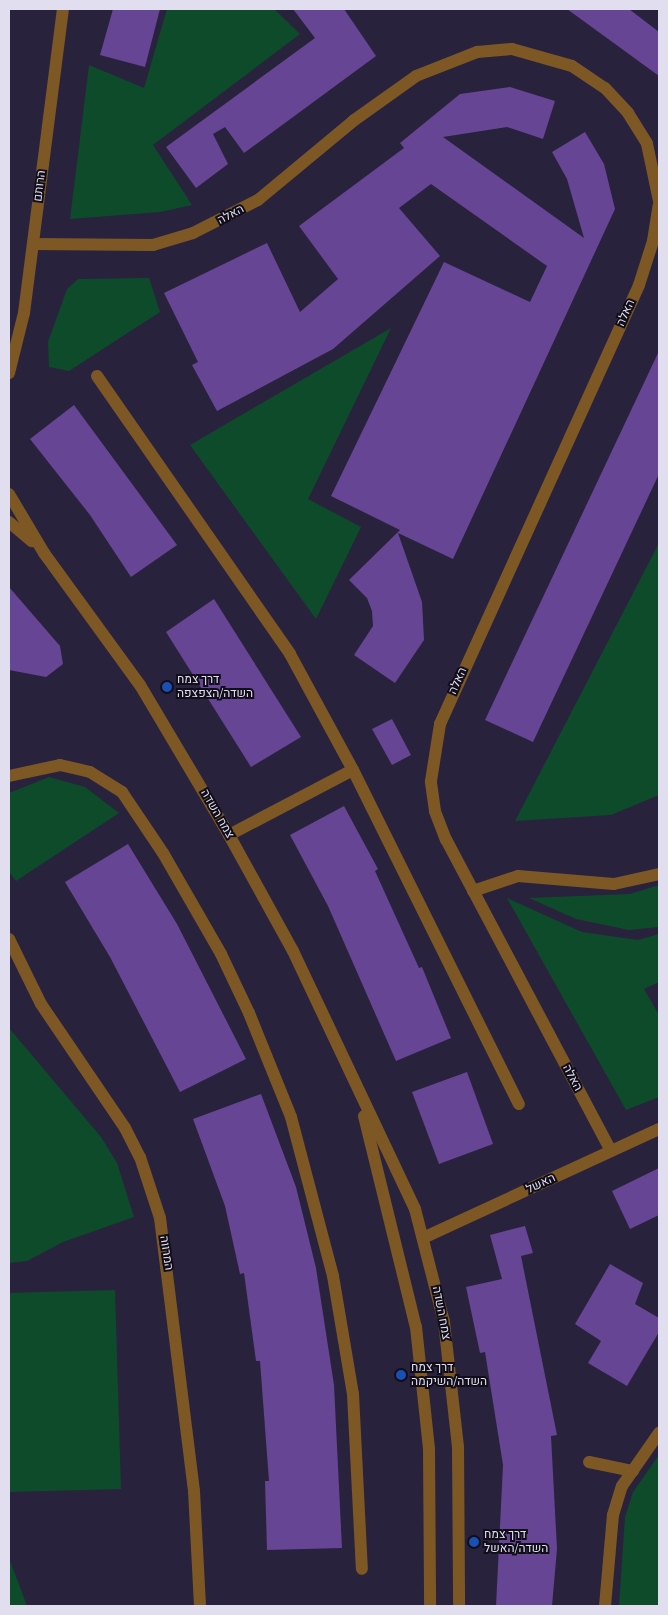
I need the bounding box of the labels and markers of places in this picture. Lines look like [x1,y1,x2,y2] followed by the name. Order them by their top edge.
[177,673,253,701] place label: דרך צמח השדה/הצפצפה
[161,681,173,693] marker: דרך צמח השדה/הצפצפה
[411,1361,487,1389] place label: דרך צמח השדה/השיקמה
[395,1369,407,1381] marker: דרך צמח השדה/השיקמה
[484,1528,548,1556] place label: דרך צמח השדה/האשל
[468,1536,480,1548] marker: דרך צמח השדה/האשל

